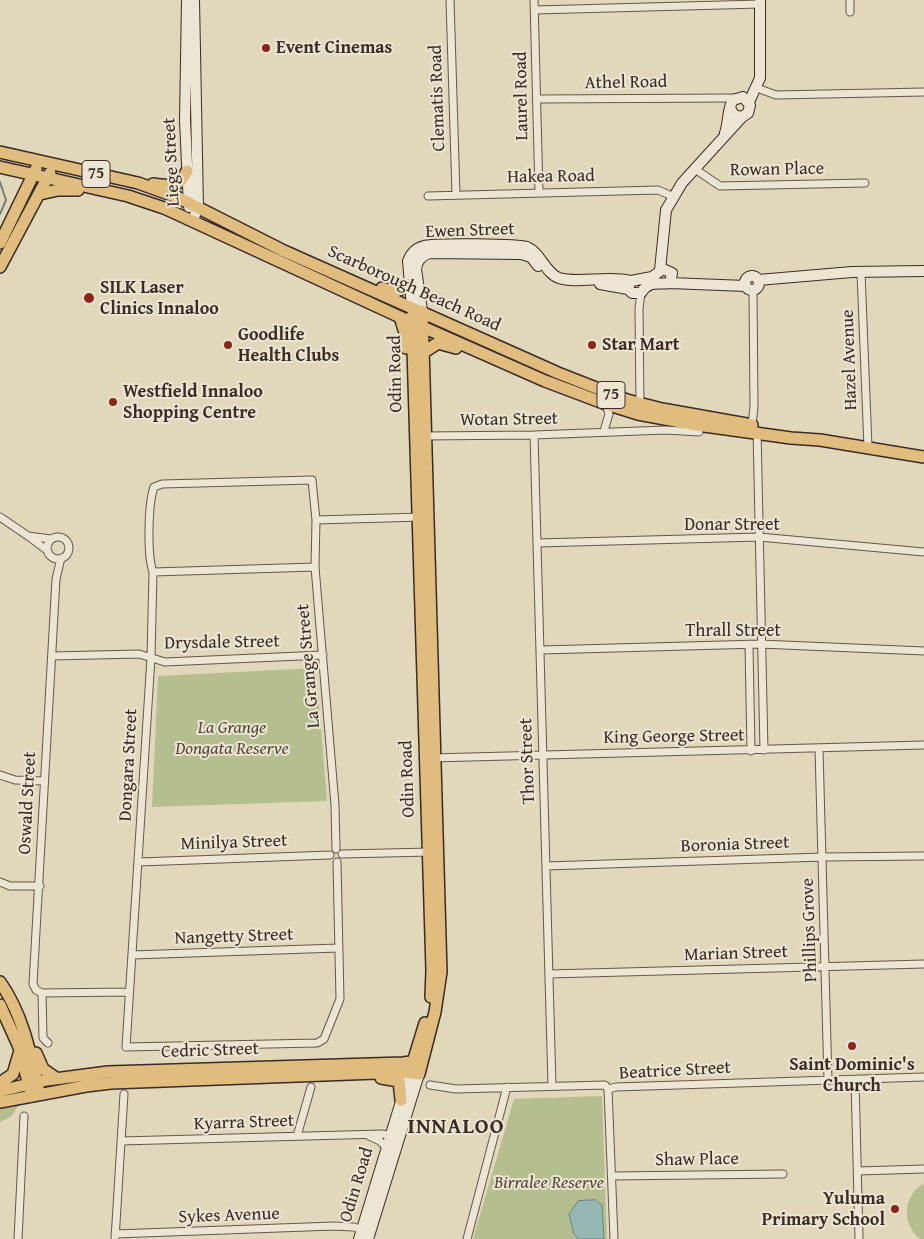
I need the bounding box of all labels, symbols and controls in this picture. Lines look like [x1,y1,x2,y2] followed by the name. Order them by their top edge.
[276,37,392,59] place label: Event Cinemas
[260,42,272,54] marker: Event Cinemas
[425,44,451,152] street label: Clematis Road
[510,51,534,141] street label: Laurel Road
[585,71,667,95] street label: Athel Road
[159,117,185,207] street label: Liege Street
[730,158,824,182] street label: Rowan Place
[82,160,110,188] road number: 75
[507,165,595,189] street label: Hakea Road
[425,219,515,243] street label: Ewen Street
[324,241,504,337] street label: Scarborough Beach Road
[100,277,219,320] place label: SILK Laser Clinics Innaloo
[82,291,96,305] marker: SILK Laser Clinics Innaloo
[837,309,863,411] street label: Hazel Avenue
[238,324,339,366] place label: Goodlife Health Clubs
[602,334,680,356] place label: Star Mart
[385,335,407,413] street label: Odin Road
[222,339,234,351] marker: Goodlife Health Clubs
[586,339,598,351] marker: Star Mart
[123,381,263,424] place label: Westfield Innaloo Shopping Centre
[597,382,625,408] road number: 75
[107,396,119,408] marker: Westfield Innaloo Shopping Centre
[460,408,558,432] street label: Wotan Street
[684,514,780,536] street label: Donar Street
[293,603,325,729] street label: La Grange Street
[685,620,781,642] street label: Thrall Street
[164,631,280,655] street label: Drysdale Street
[115,708,143,822] street label: Dongara Street
[175,717,289,760] park label: La Grange Dongata Reserve
[516,717,540,805] street label: Thor Street
[603,725,745,749] street label: King George Street
[396,740,420,818] street label: Odin Road
[15,751,41,855] street label: Oswald Street
[180,830,288,856] street label: Minilya Street
[680,832,790,858] street label: Boronia Street
[797,877,823,983] street label: Phillips Grove
[174,924,294,950] street label: Nangetty Street
[684,941,788,967] street label: Marian Street
[161,1039,259,1063] street label: Cedric Street
[846,1040,858,1052] marker: Saint Dominic's Church
[789,1054,915,1096] place label: Saint Dominic's Church
[619,1057,731,1085] street label: Beatrice Street
[193,1110,295,1136] street label: Kyarra Street
[407,1114,505,1140] district label: INNALOO
[335,1145,379,1225] street label: Odin Road
[655,1148,739,1172] street label: Shaw Place
[494,1172,604,1194] park label: Birralee Reserve
[762,1188,885,1230] place label: Yuluma Primary School
[178,1203,280,1229] street label: Sykes Avenue
[889,1203,901,1215] marker: Yuluma Primary School

